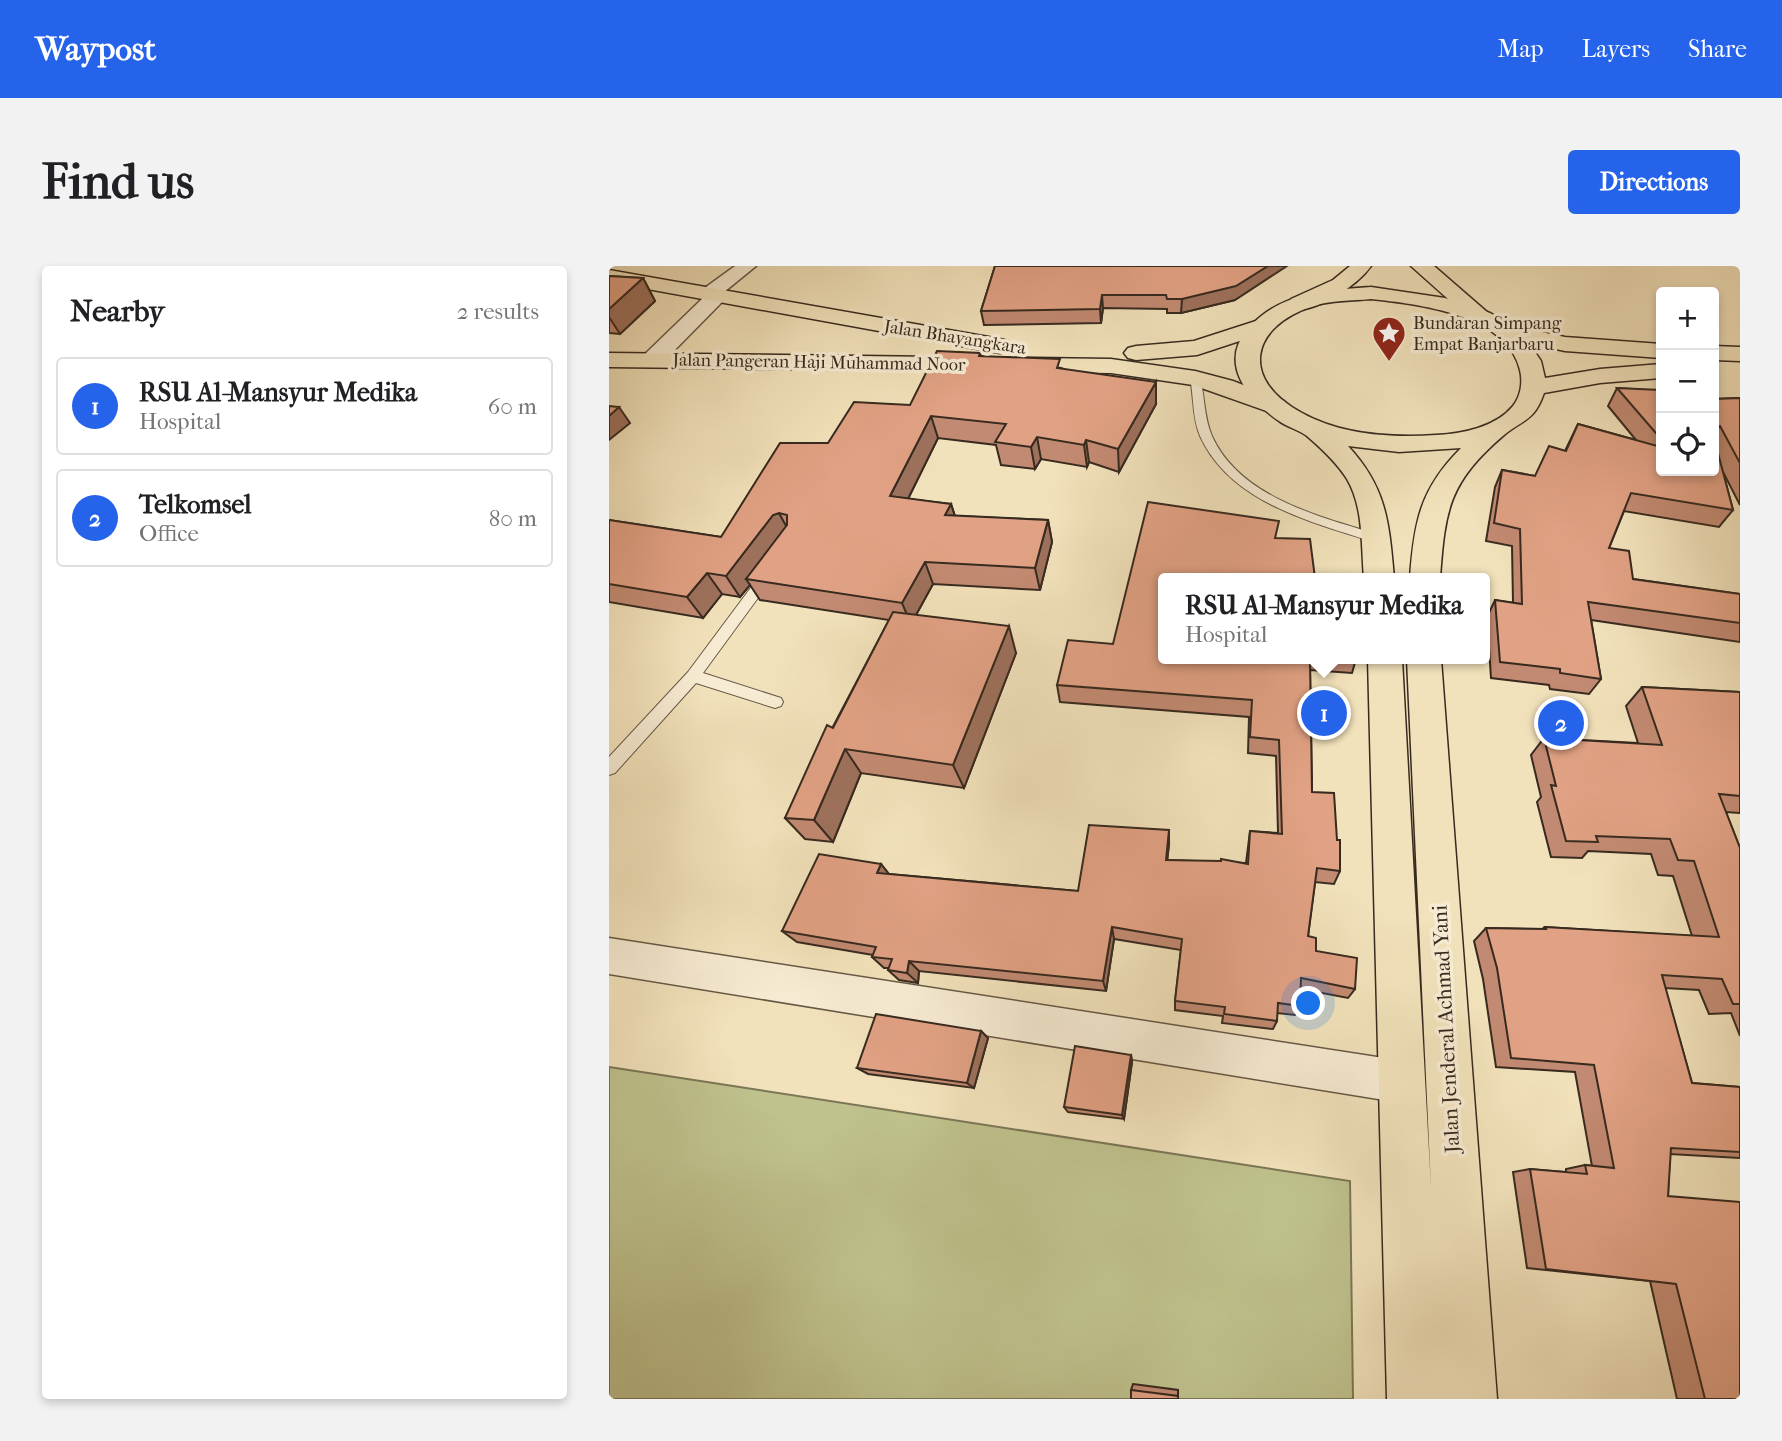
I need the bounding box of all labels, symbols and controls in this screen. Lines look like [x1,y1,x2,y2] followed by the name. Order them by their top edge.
[35,30,156,69] text: Waypost
[1498,35,1544,63] text: Map
[1582,35,1650,63] text: Layers
[1688,35,1747,63] text: Share
[1568,150,1740,214] button: Directions
[42,153,194,211] text: Find us
[1656,287,1719,476] map controls
[1656,287,1719,350] button: +
[70,294,165,329] text: Nearby
[457,298,539,325] text: 2 results
[1413,313,1562,355] place label: Bundaran Simpang Empat Banjarbaru
[1370,314,1408,363] place icon: Bundaran Simpang Empat Banjarbaru
[880,316,1028,359] street label: Jalan Bhayangkara
[670,349,966,376] street label: Jalan Pangeran Haji Muhammad Noor
[1656,350,1719,413] button: −
[139,377,417,408] text: RSU Al-Mansyur Medika
[91,393,99,420] text: 1
[488,393,537,420] text: 60 m
[139,408,221,435] text: Hospital
[1656,413,1719,476] button: locate
[139,489,252,520] text: Telkomsel
[89,505,101,532] text: 2
[489,505,537,532] text: 80 m
[139,520,199,547] text: Office
[1158,573,1490,664] popup
[1185,590,1463,621] text: RSU Al-Mansyur Medika
[1185,621,1267,648] text: Hospital
[1301,687,1347,739] pin: 1
[1538,697,1584,749] pin: 2
[1428,904,1465,1156] street label: Jalan Jenderal Achmad Yani
[1291,986,1325,1020] your location

